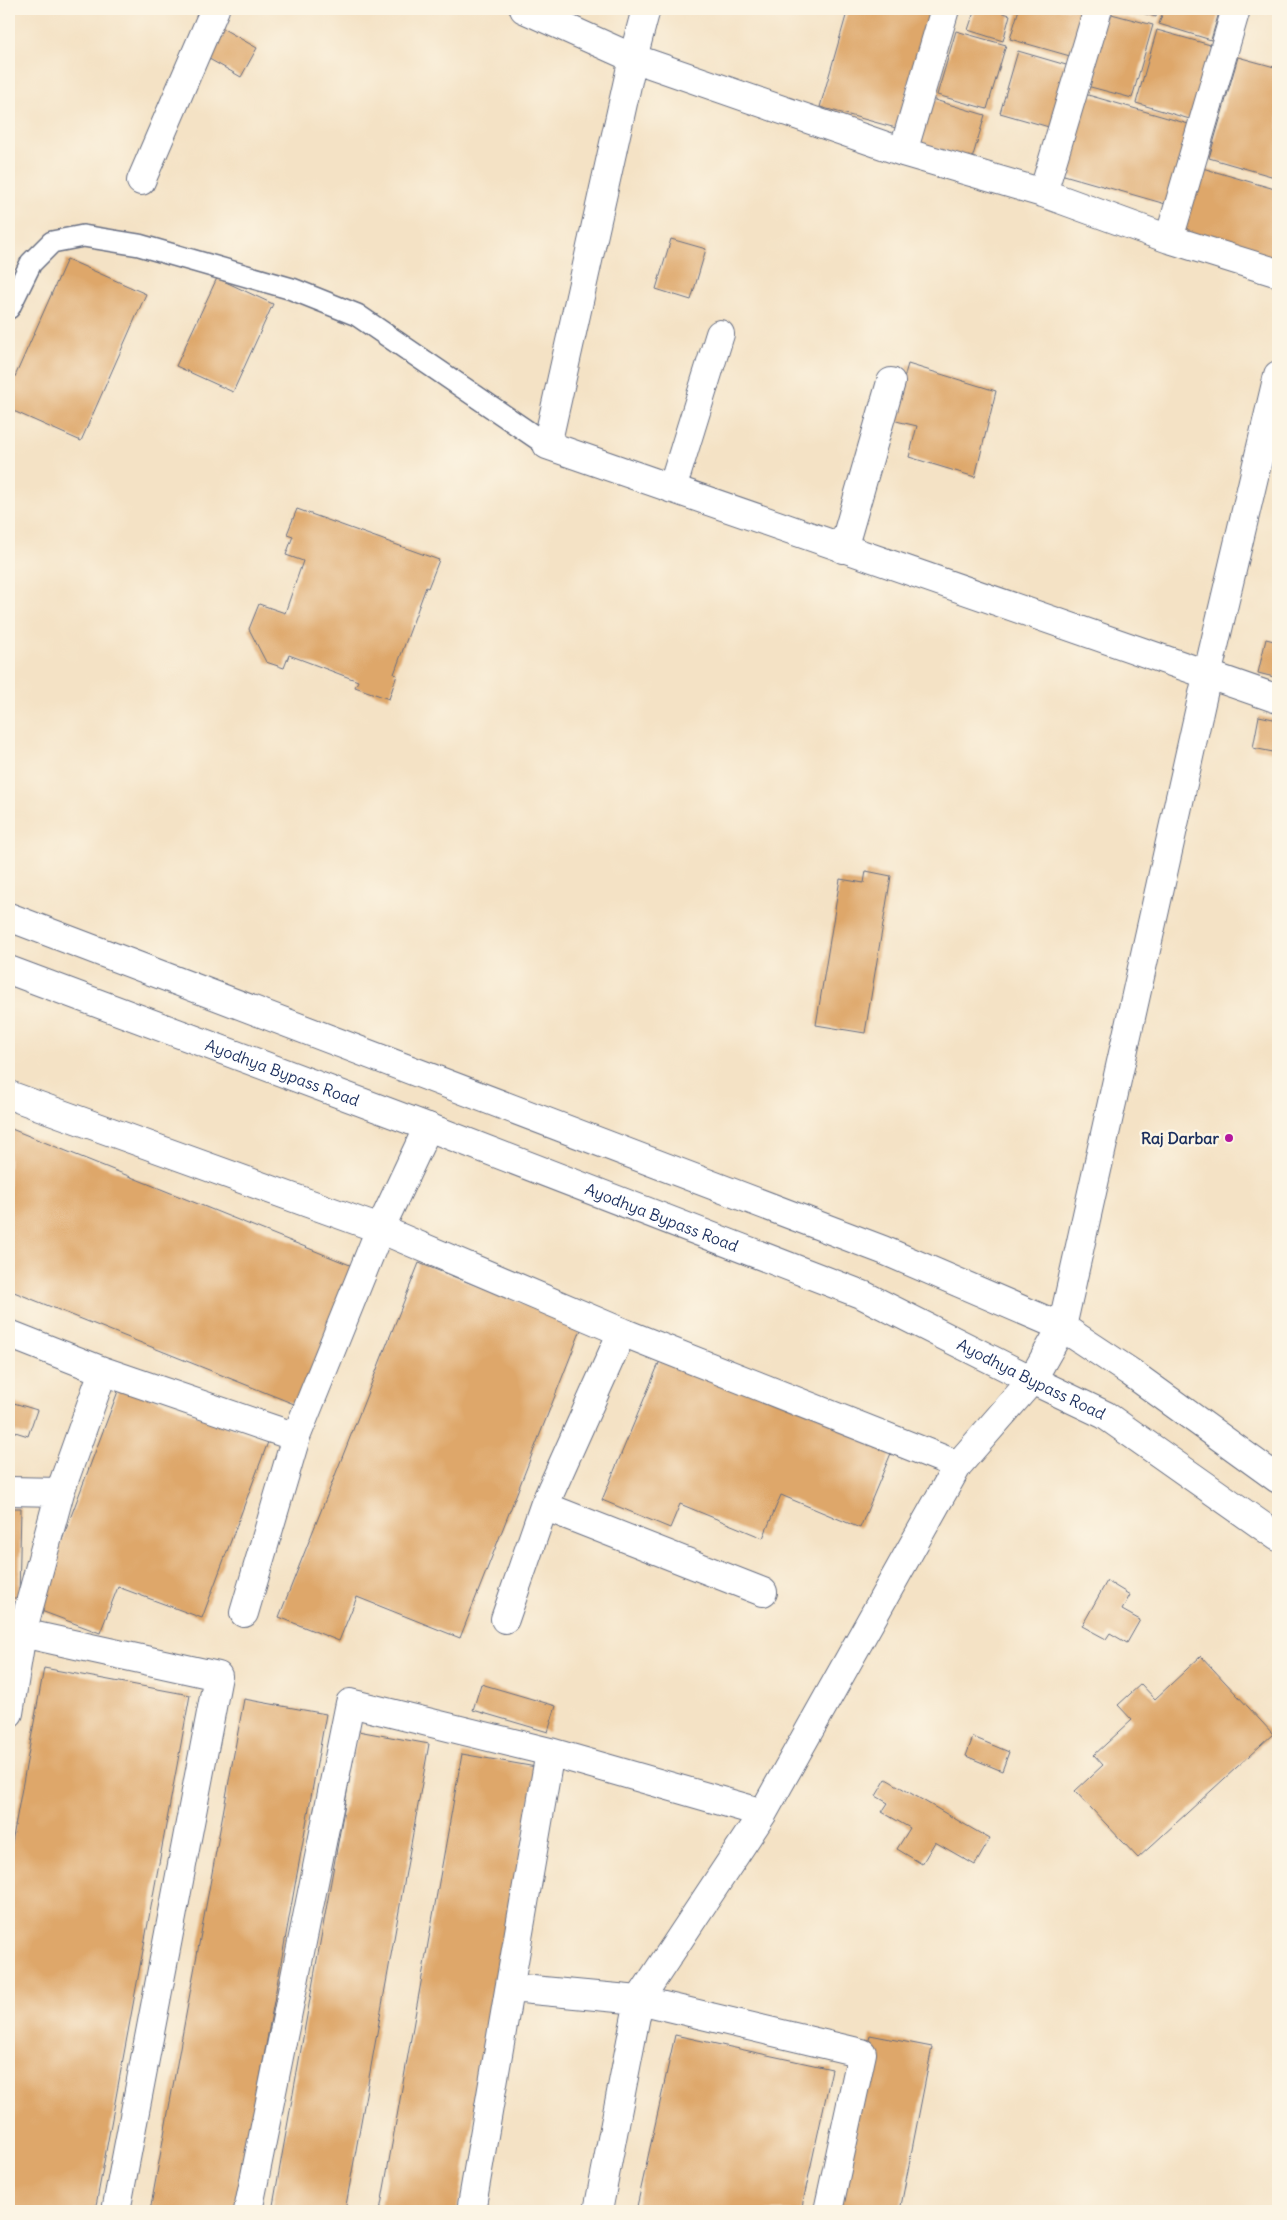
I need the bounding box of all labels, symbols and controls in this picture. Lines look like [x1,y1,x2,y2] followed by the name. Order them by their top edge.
[203,1035,362,1110] street label: Ayodhya Bypass Road
[1141,1128,1219,1148] place label: Raj Darbar
[1223,1132,1235,1144] marker: Raj Darbar
[582,1179,741,1256] street label: Ayodhya Bypass Road
[954,1334,1109,1424] street label: Ayodhya Bypass Road

